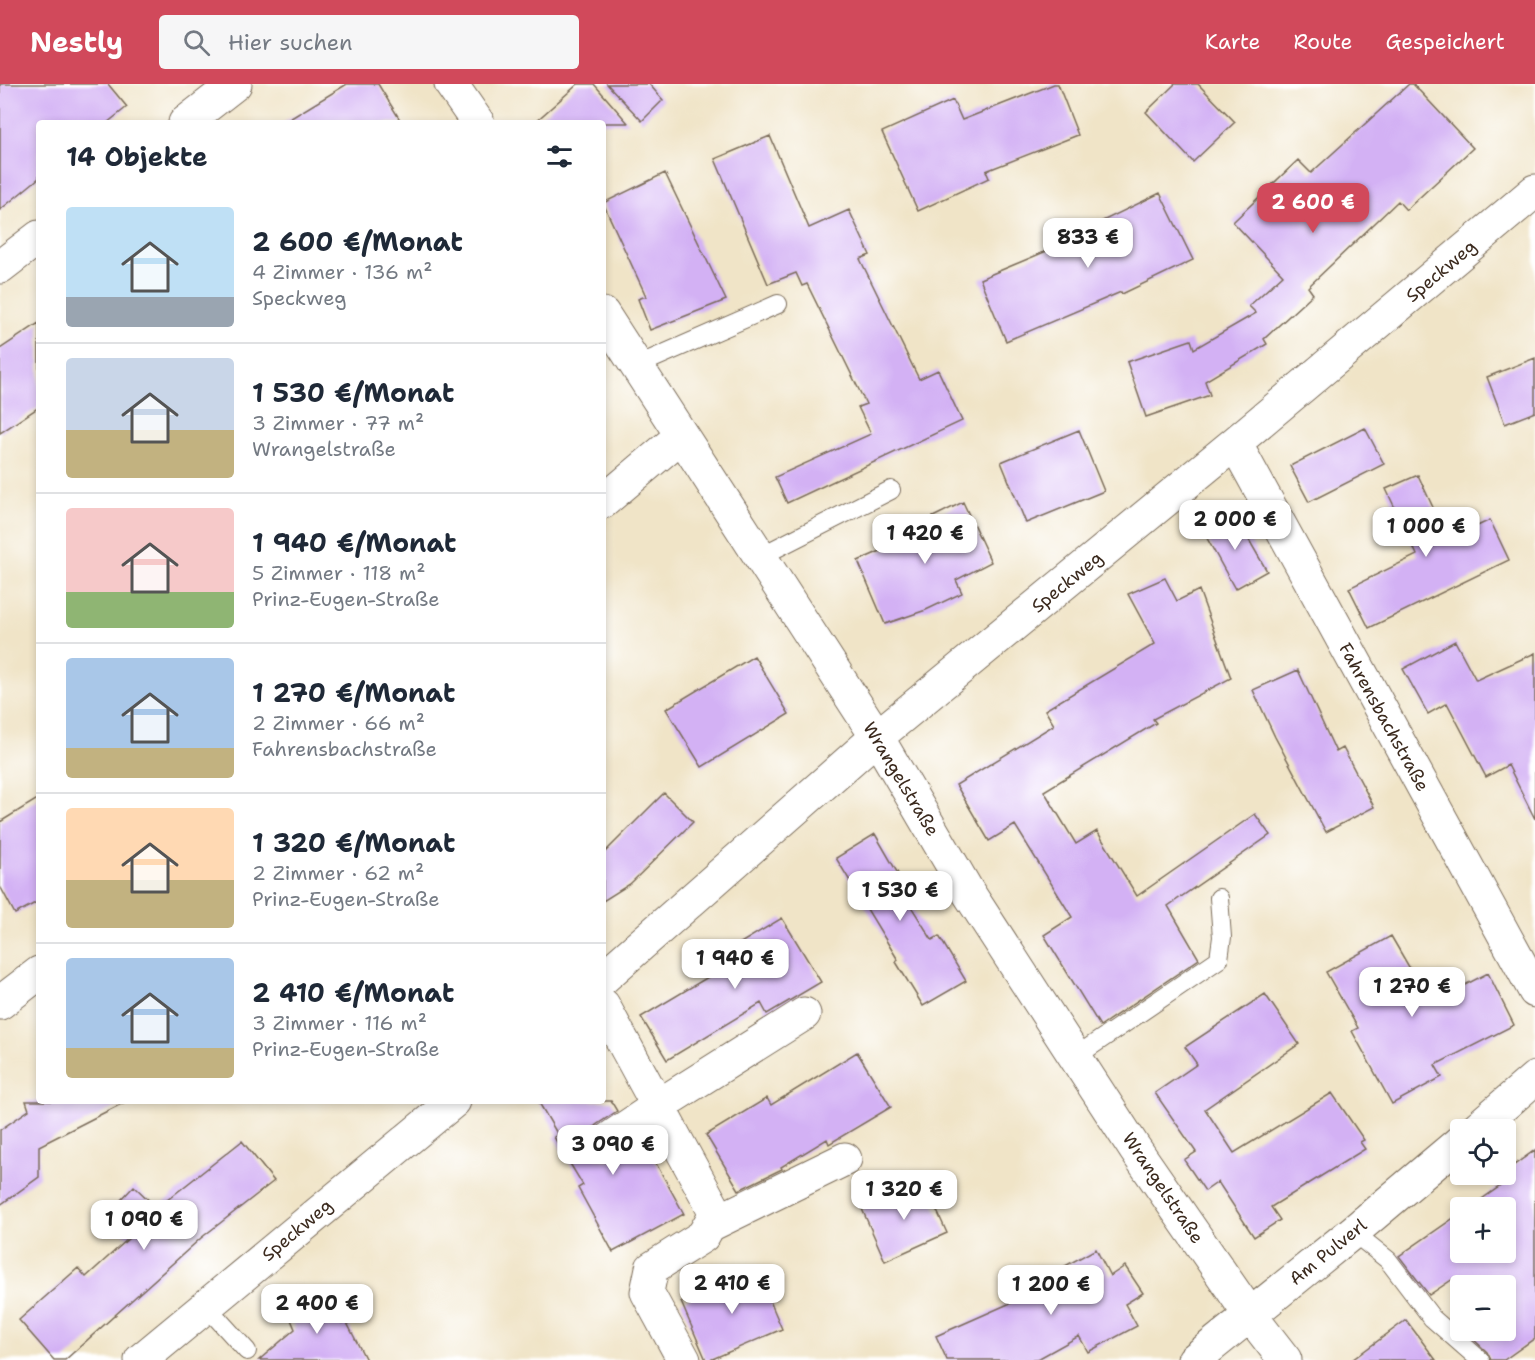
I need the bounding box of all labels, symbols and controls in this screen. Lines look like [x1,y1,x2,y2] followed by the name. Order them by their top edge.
[159,15,579,69] search box
[30,23,123,61] text: Nestly
[180,26,213,59] icon: search
[228,28,353,57] text: Hier suchen
[1205,28,1260,56] text: Karte
[1293,28,1352,56] text: Route
[1385,28,1505,56] text: Gespeichert
[66,139,208,174] text: 14 Objekte
[543,140,576,173] icon: filters
[1258,183,1368,234] pin: 2 600 €
[1271,189,1355,215] text: 2 600 €
[1046,218,1130,269] pin: 833 €
[252,224,463,259] text: 2 600 €/Monat
[1057,224,1119,250] text: 833 €
[114,231,186,303] icon: home
[1401,234,1481,308] street label: Speckweg
[252,259,432,285] text: 4 Zimmer · 136 m²
[252,285,347,311] text: Speckweg
[252,375,454,410] text: 1 530 €/Monat
[114,382,186,454] icon: home
[252,410,424,436] text: 3 Zimmer · 77 m²
[252,436,396,462] text: Wrangelstraße
[1180,500,1290,551] pin: 2 000 €
[1193,506,1277,532] text: 2 000 €
[1371,507,1481,558] pin: 1 000 €
[1387,513,1465,539] text: 1 000 €
[870,514,980,565] pin: 1 420 €
[886,520,964,546] text: 1 420 €
[252,525,457,560] text: 1 940 €/Monat
[114,532,186,604] icon: home
[1026,546,1108,618] street label: Speckweg
[252,560,425,586] text: 5 Zimmer · 118 m²
[252,586,440,612] text: Prinz-Eugen-Straße
[1333,638,1435,796] street label: Fahrensbachstraße
[252,675,455,710] text: 1 270 €/Monat
[114,682,186,754] icon: home
[252,710,425,736] text: 2 Zimmer · 66 m²
[857,717,945,841] street label: Wrangelstraße
[252,736,437,762] text: Fahrensbachstraße
[252,825,455,860] text: 1 320 €/Monat
[114,832,186,904] icon: home
[252,860,424,886] text: 2 Zimmer · 62 m²
[845,871,955,922] pin: 1 530 €
[862,877,938,903] text: 1 530 €
[252,886,440,912] text: Prinz-Eugen-Straße
[680,939,790,990] pin: 1 940 €
[696,945,774,971] text: 1 940 €
[1357,967,1467,1018] pin: 1 270 €
[1373,973,1451,999] text: 1 270 €
[252,975,454,1010] text: 2 410 €/Monat
[114,982,186,1054] icon: home
[252,1010,427,1036] text: 3 Zimmer · 116 m²
[252,1036,440,1062] text: Prinz-Eugen-Straße
[1450,1119,1516,1341] map controls
[1450,1119,1516,1185] button: locate
[558,1125,668,1176] pin: 3 090 €
[1117,1128,1209,1248] street label: Wrangelstraße
[571,1131,655,1157] text: 3 090 €
[849,1170,959,1221] pin: 1 320 €
[865,1176,943,1202] text: 1 320 €
[257,1193,337,1267] street label: Speckweg
[1450,1197,1516,1263] button: +
[89,1200,199,1251] pin: 1 090 €
[105,1206,183,1232] text: 1 090 €
[1284,1213,1372,1291] street label: Am Pulverl
[677,1264,787,1315] pin: 2 410 €
[996,1265,1106,1316] pin: 1 200 €
[694,1270,770,1296] text: 2 410 €
[1012,1271,1090,1297] text: 1 200 €
[1450,1275,1516,1341] button: −
[262,1284,372,1335] pin: 2 400 €
[275,1290,359,1316] text: 2 400 €

